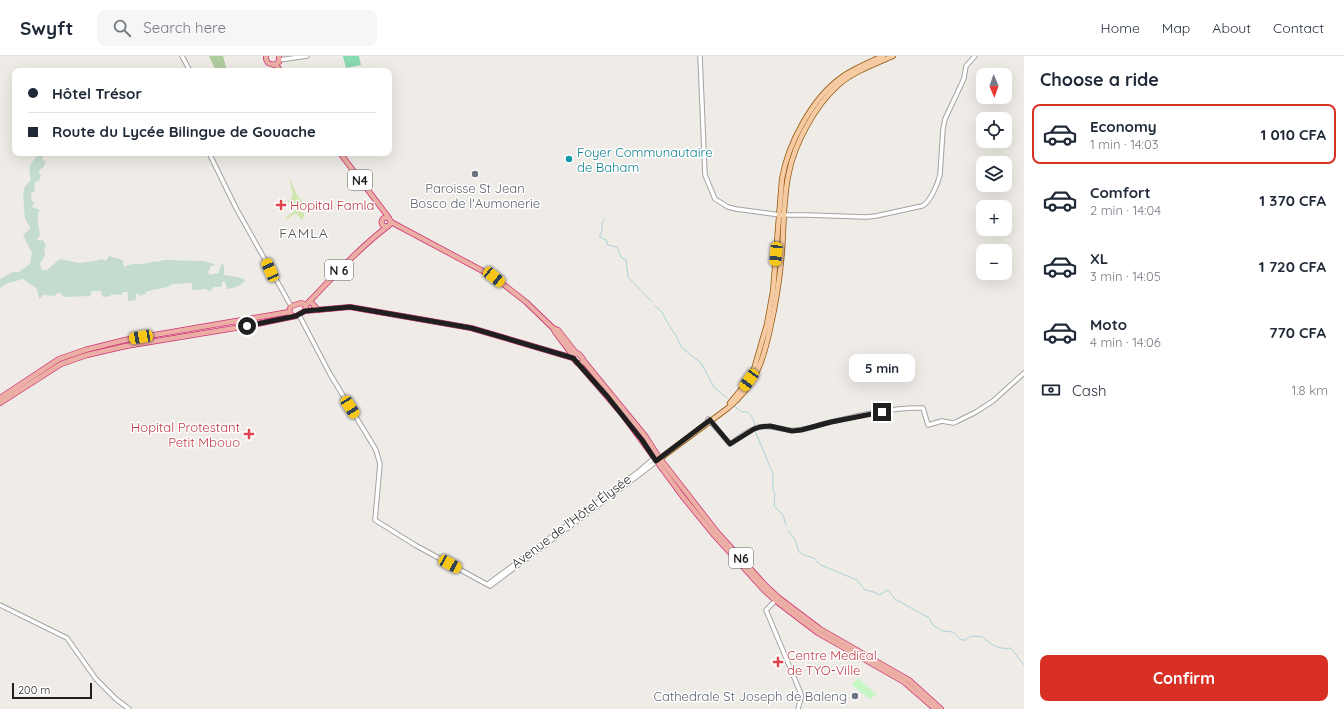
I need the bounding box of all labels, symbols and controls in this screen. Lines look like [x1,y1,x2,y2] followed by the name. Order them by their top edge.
[97,10,377,46] search box
[20,16,73,40] text: Swyft
[111,17,133,39] icon: search
[143,18,226,37] text: Search here
[1101,19,1140,37] text: Home
[1162,19,1190,37] text: Map
[1212,19,1251,37] text: About
[1273,19,1324,37] text: Contact
[976,68,1012,104] north arrow
[976,68,1012,280] map controls
[1040,68,1159,91] text: Choose a ride
[52,84,142,103] text: Hôtel Trésor
[976,112,1012,148] button: locate
[1042,116,1078,152] icon: car
[1090,117,1157,136] text: Economy
[52,122,316,141] text: Route du Lycée Bilingue de Gouache
[1261,125,1326,144] text: 1 010 CFA
[1090,136,1159,152] text: 1 min · 14:03
[577,144,712,175] place label: Foyer Communautaire de Baham
[564,154,574,164] marker: Foyer Communautaire de Baham
[976,156,1012,192] button: layers
[470,169,480,179] marker: Paroisse St Jean Bosco de l'Aumonerie
[348,170,372,190] road number: N4
[410,180,540,211] place label: Paroisse St Jean Bosco de l'Aumonerie
[1042,182,1078,218] icon: car
[1090,183,1151,202] text: Comfort
[1259,191,1326,210] text: 1 370 CFA
[290,197,374,213] place label: Hopital Famla
[275,199,287,211] marker: Hopital Famla
[976,200,1012,236] button: +
[1090,202,1161,218] text: 2 min · 14:04
[279,224,329,242] district label: FAMLA
[769,242,783,266] car
[976,244,1012,280] button: −
[1042,248,1078,284] icon: car
[1090,249,1108,268] text: XL
[260,257,280,283] car
[1259,257,1326,276] text: 1 720 CFA
[325,260,353,280] road number: N 6
[481,265,507,289] car
[1090,268,1161,284] text: 3 min · 14:05
[1042,314,1078,350] icon: car
[1090,315,1127,334] text: Moto
[238,317,256,335] route start
[1269,323,1326,342] text: 770 CFA
[128,329,154,345] car
[1090,334,1161,350] text: 4 min · 14:06
[849,354,915,382] callout: 5 min
[865,360,899,376] text: 5 min
[737,367,761,393] car
[1040,379,1062,401] icon: cash
[1072,381,1106,400] text: Cash
[1291,382,1328,398] text: 1.8 km
[339,394,361,420] car
[873,403,891,421] route end
[131,419,240,450] place label: Hopital Protestant Petit Mbouo
[243,428,255,440] marker: Hopital Protestant Petit Mbouo
[508,471,634,571] street label: Avenue de l'Hôtel Élysée
[729,548,753,568] road number: N6
[437,553,463,575] car
[787,647,877,678] place label: Centre Medical de TYO-Ville
[1040,655,1328,701] button: Confirm
[772,656,784,668] marker: Centre Medical de TYO-Ville
[12,681,92,700] scale bar
[18,683,50,697] text: 200 m
[653,688,847,704] place label: Cathedrale St Joseph de Baleng
[850,691,860,701] marker: Cathedrale St Joseph de Baleng

